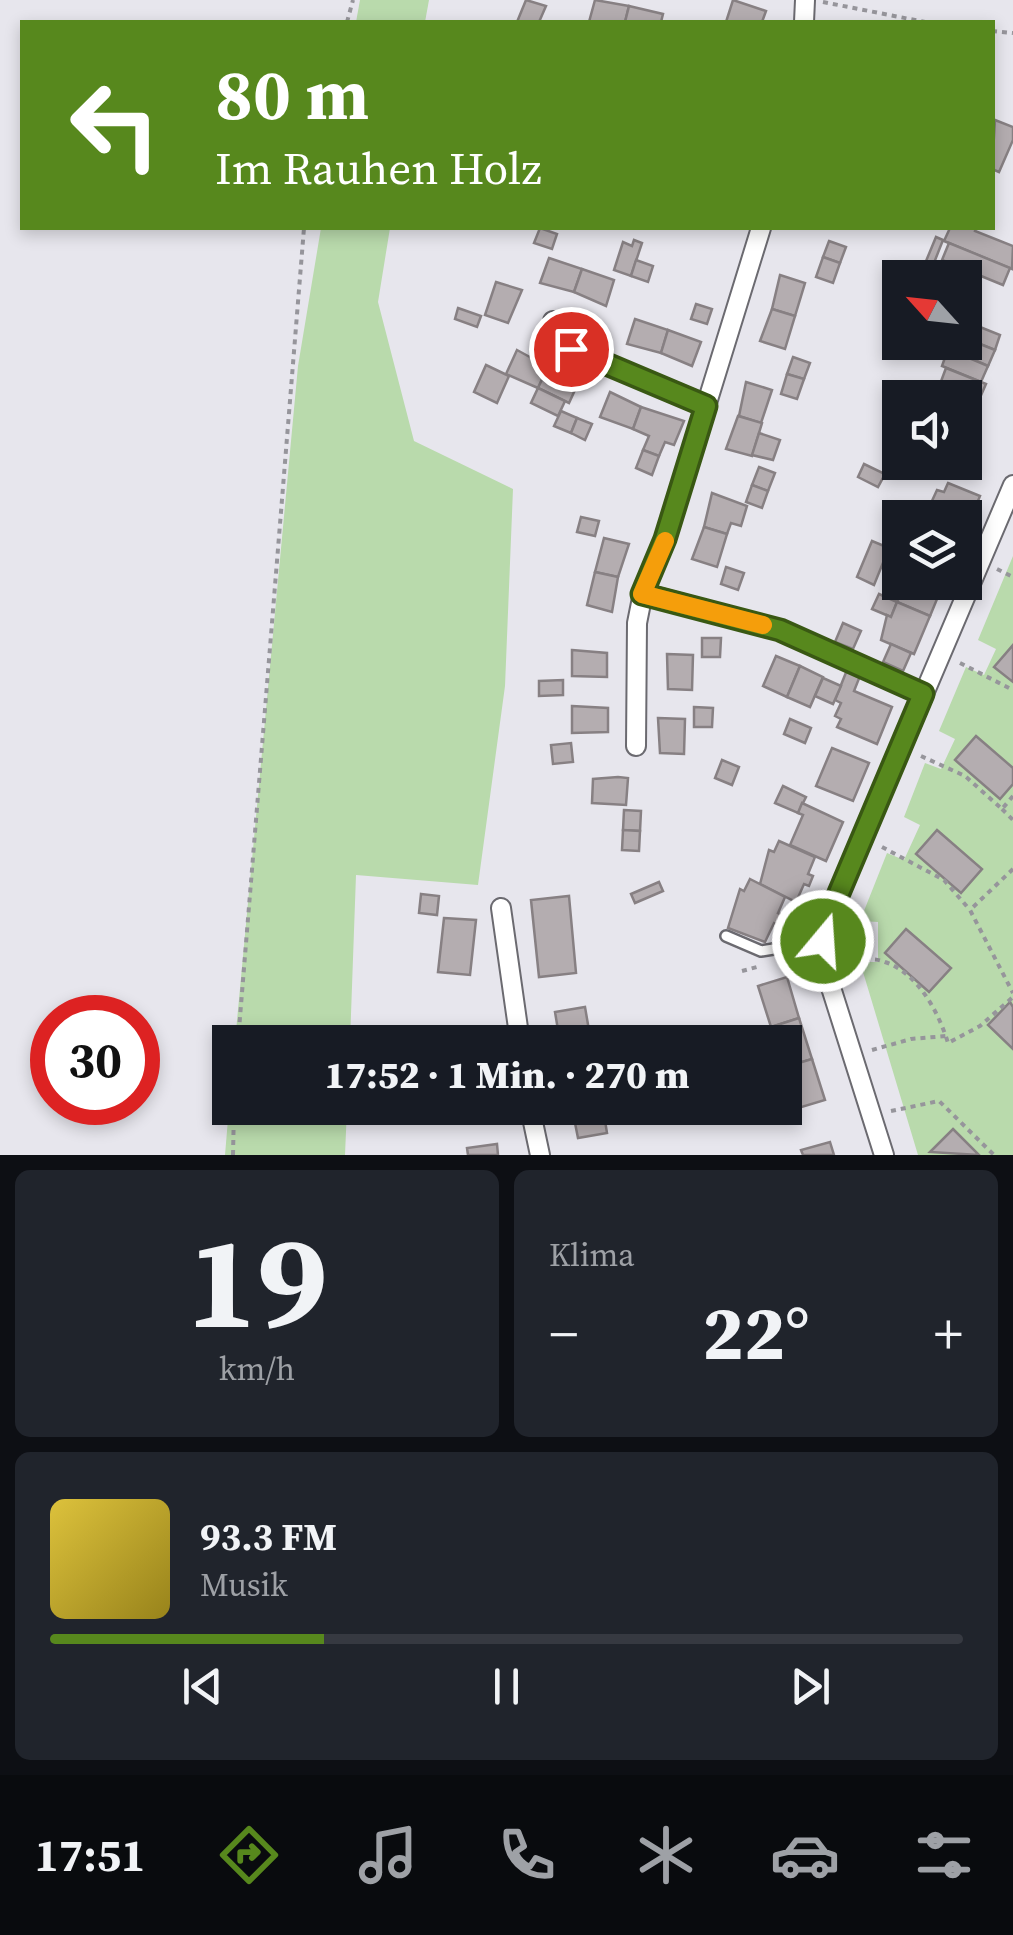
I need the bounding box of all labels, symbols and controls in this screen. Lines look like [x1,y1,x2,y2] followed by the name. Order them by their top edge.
[215,46,369,142] text: 80 m
[50,60,180,190] icon: left
[215,137,542,199] text: Im Rauhen Holz
[882,260,982,360] north arrow
[882,260,982,600] map controls
[529,307,614,392] pin
[544,322,599,377] icon: arrive
[882,380,982,480] button: sound
[882,500,982,600] button: layers
[771,889,875,993] position arrow
[30,995,160,1125] speed limit sign: 30
[324,1049,690,1101] text: 17:52 · 1 Min. · 270 m
[187,1192,327,1371] text: 19
[549,1233,635,1277] text: Klima
[702,1281,810,1384] text: 22°
[549,1296,578,1371] text: −
[934,1296,963,1371] text: +
[219,1347,295,1391] text: km/h
[200,1511,337,1563] text: 93.3 FM
[200,1563,288,1607] text: Musik
[175,1659,230,1714] icon: previous
[479,1659,534,1714] icon: pause
[783,1659,838,1714] icon: next
[214,1820,284,1890] icon: directions
[353,1820,423,1890] icon: music
[492,1820,562,1890] icon: phone
[631,1820,701,1890] icon: climate
[770,1820,840,1890] icon: car
[909,1820,979,1890] icon: filters
[34,1824,145,1886] text: 17:51

